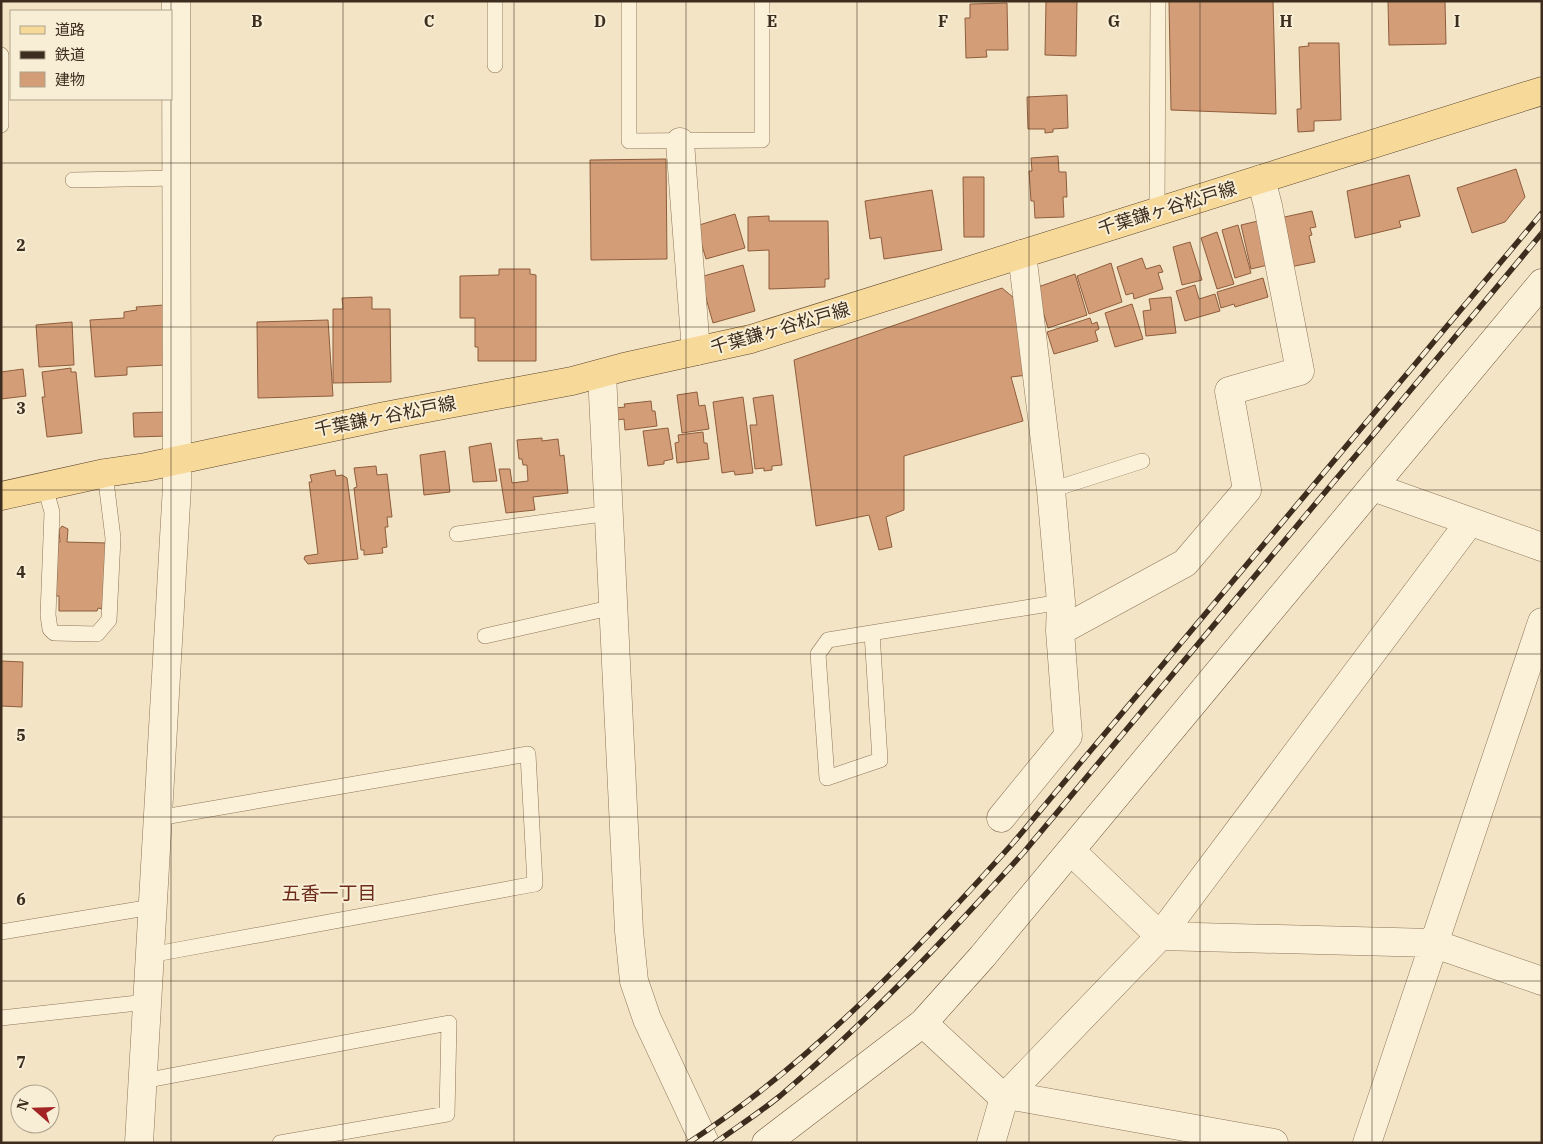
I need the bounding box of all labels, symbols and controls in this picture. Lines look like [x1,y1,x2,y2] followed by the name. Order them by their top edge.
[10,10,172,100] legend
[251,11,263,31] text: B
[424,11,434,31] text: C
[594,11,606,31] text: D
[767,11,777,31] text: E
[938,11,948,31] text: F
[1108,11,1120,31] text: G
[1280,11,1293,31] text: H
[1454,11,1460,31] text: I
[55,20,85,39] text: 道路
[55,45,85,64] text: 鉄道
[55,70,85,89] text: 建物
[1095,176,1239,240] street label: 千葉鎌ヶ谷松戸線
[16,235,26,255] text: 2
[708,297,852,359] street label: 千葉鎌ヶ谷松戸線
[312,391,458,441] street label: 千葉鎌ヶ谷松戸線
[16,398,26,418] text: 3
[16,562,26,582] text: 4
[16,725,26,745] text: 5
[281,881,377,905] district label: 五香一丁目
[16,889,26,909] text: 6
[16,1052,26,1072] text: 7
[10,1084,60,1134] north arrow
[12,1096,33,1113] text: N

